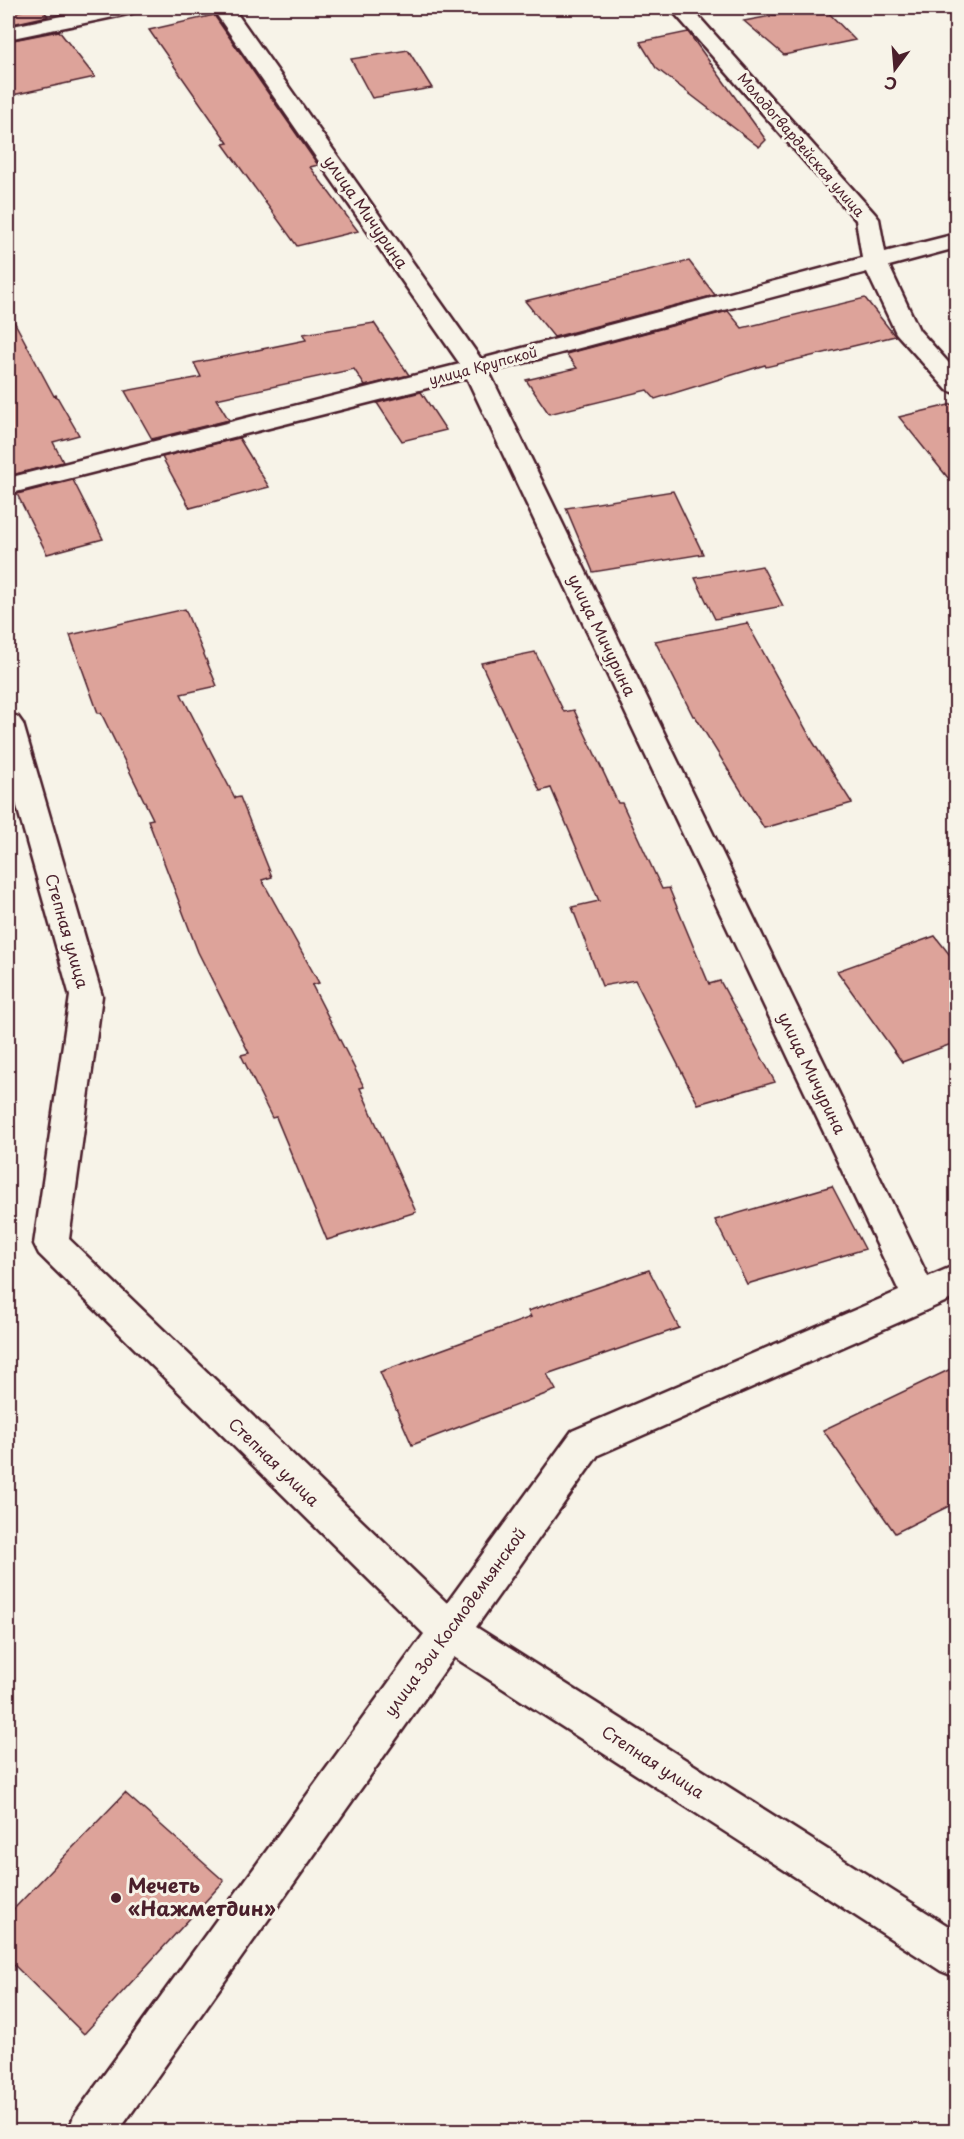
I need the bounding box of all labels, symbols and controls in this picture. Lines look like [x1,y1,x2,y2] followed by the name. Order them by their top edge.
[865,39,925,99] north arrow
[733,68,870,221] street label: Молодогвардейская улица
[881,71,900,98] text: С
[319,150,415,273] street label: улица Мичурина
[426,341,539,390] street label: улица Крупской
[563,569,643,700] street label: улица Мичурина
[40,871,96,991] street label: Степная улица
[773,1007,853,1138] street label: улица Мичурина
[224,1412,326,1511] street label: Степная улица
[377,1522,531,1721] street label: улица Зои Космодемьянской
[597,1719,710,1803] street label: Степная улица
[128,1870,276,1923] place label: Мечеть «Нажметдин»
[109,1891,123,1905] marker: Мечеть «Нажметдин»

